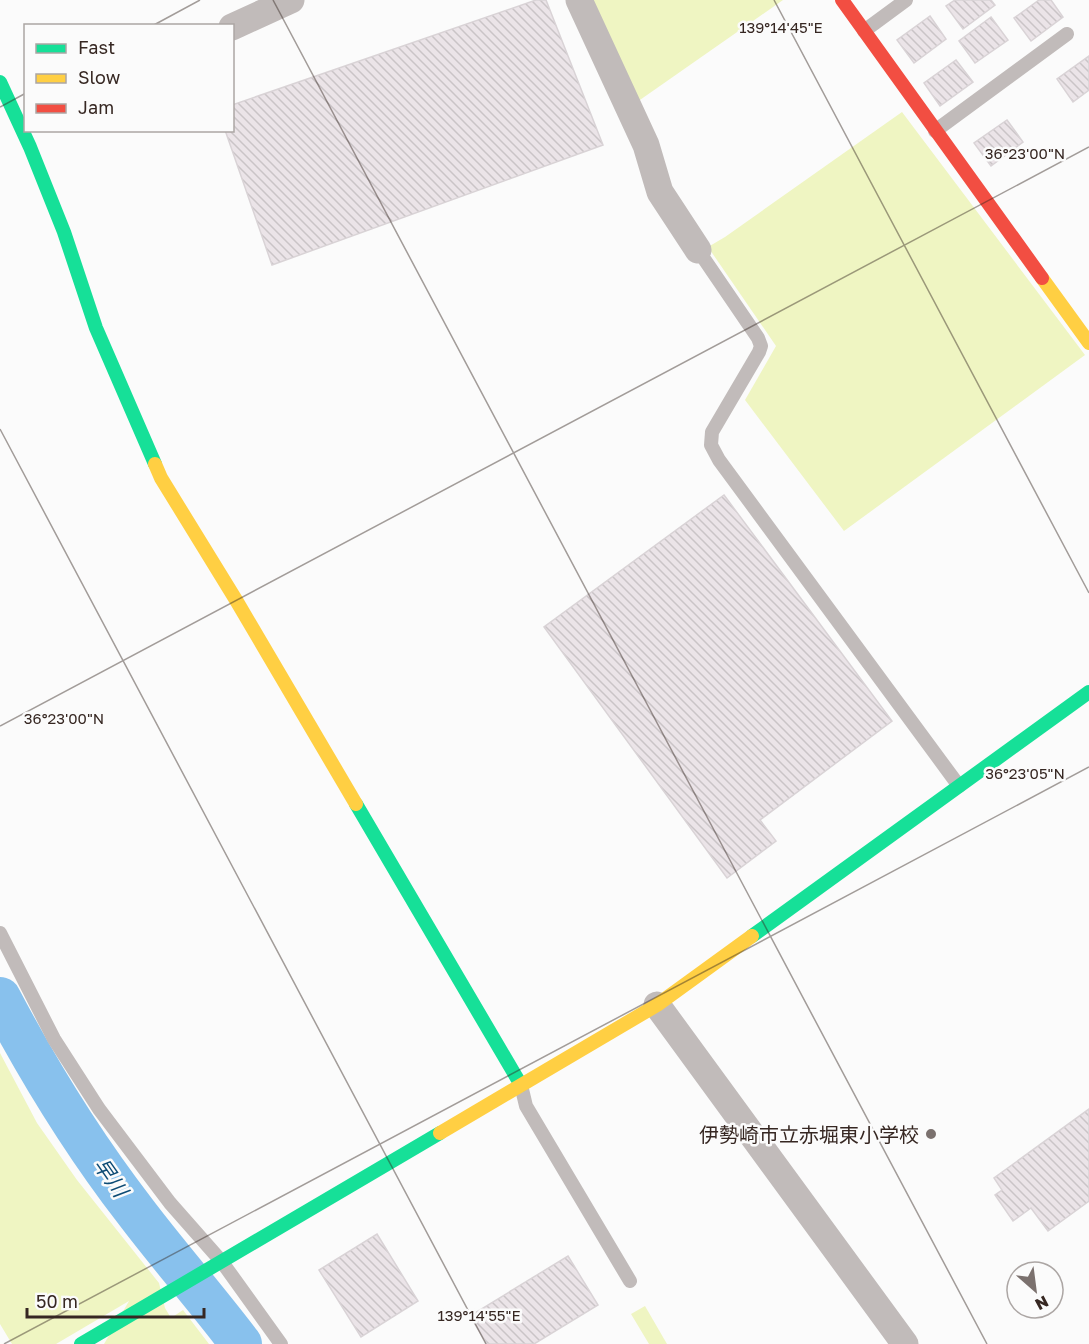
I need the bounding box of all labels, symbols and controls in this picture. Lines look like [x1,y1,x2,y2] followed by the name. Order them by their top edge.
[739,18,823,36] text: 139°14'45"E
[24,24,234,132] legend
[78,36,115,58] text: Fast
[78,66,121,88] text: Slow
[78,96,114,118] text: Jam
[985,144,1065,162] text: 36°23'00"N
[24,709,104,727] text: 36°23'00"N
[985,764,1065,782] text: 36°23'05"N
[699,1122,919,1146] place label: 伊勢崎市立赤堀東小学校
[924,1127,938,1141] marker: 伊勢崎市立赤堀東小学校
[88,1152,135,1203] water label: 早川
[1005,1260,1065,1320] north arrow
[27,1281,204,1319] scale bar
[36,1290,78,1312] text: 50 m
[1032,1292,1052,1315] text: N
[437,1306,521,1324] text: 139°14'55"E

